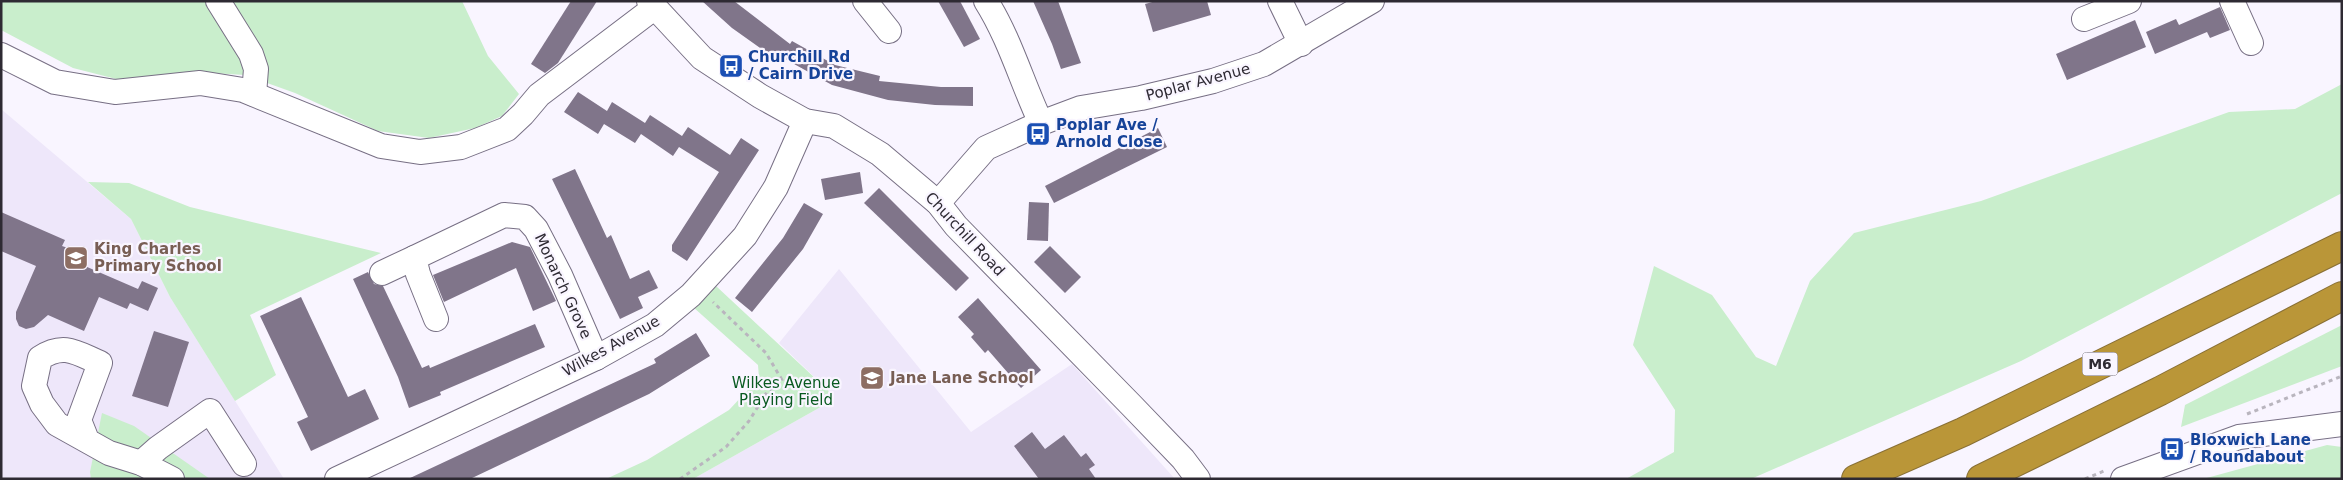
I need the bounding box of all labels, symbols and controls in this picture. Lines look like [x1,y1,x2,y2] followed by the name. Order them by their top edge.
[748,48,853,83] place label: Churchill Rd / Cairn Drive
[718,53,744,79] bus stop icon: Churchill Rd / Cairn Drive
[1144,59,1252,105] street label: Poplar Avenue
[1056,116,1163,151] place label: Poplar Ave / Arnold Close
[1025,121,1051,147] bus stop icon: Poplar Ave / Arnold Close
[922,188,1008,280] street label: Churchill Road
[531,231,595,341] street label: Monarch Grove
[94,240,222,275] place label: King Charles Primary School
[63,245,89,271] school or university icon: King Charles Primary School
[559,312,663,380] street label: Wilkes Avenue
[2082,352,2118,376] road number: M6
[859,365,885,391] school or university icon: Jane Lane School
[889,369,1034,387] place label: Jane Lane School
[732,374,840,409] park label: Wilkes Avenue Playing Field
[2190,431,2311,466] place label: Bloxwich Lane / Roundabout
[2159,436,2185,462] bus stop icon: Bloxwich Lane / Roundabout

